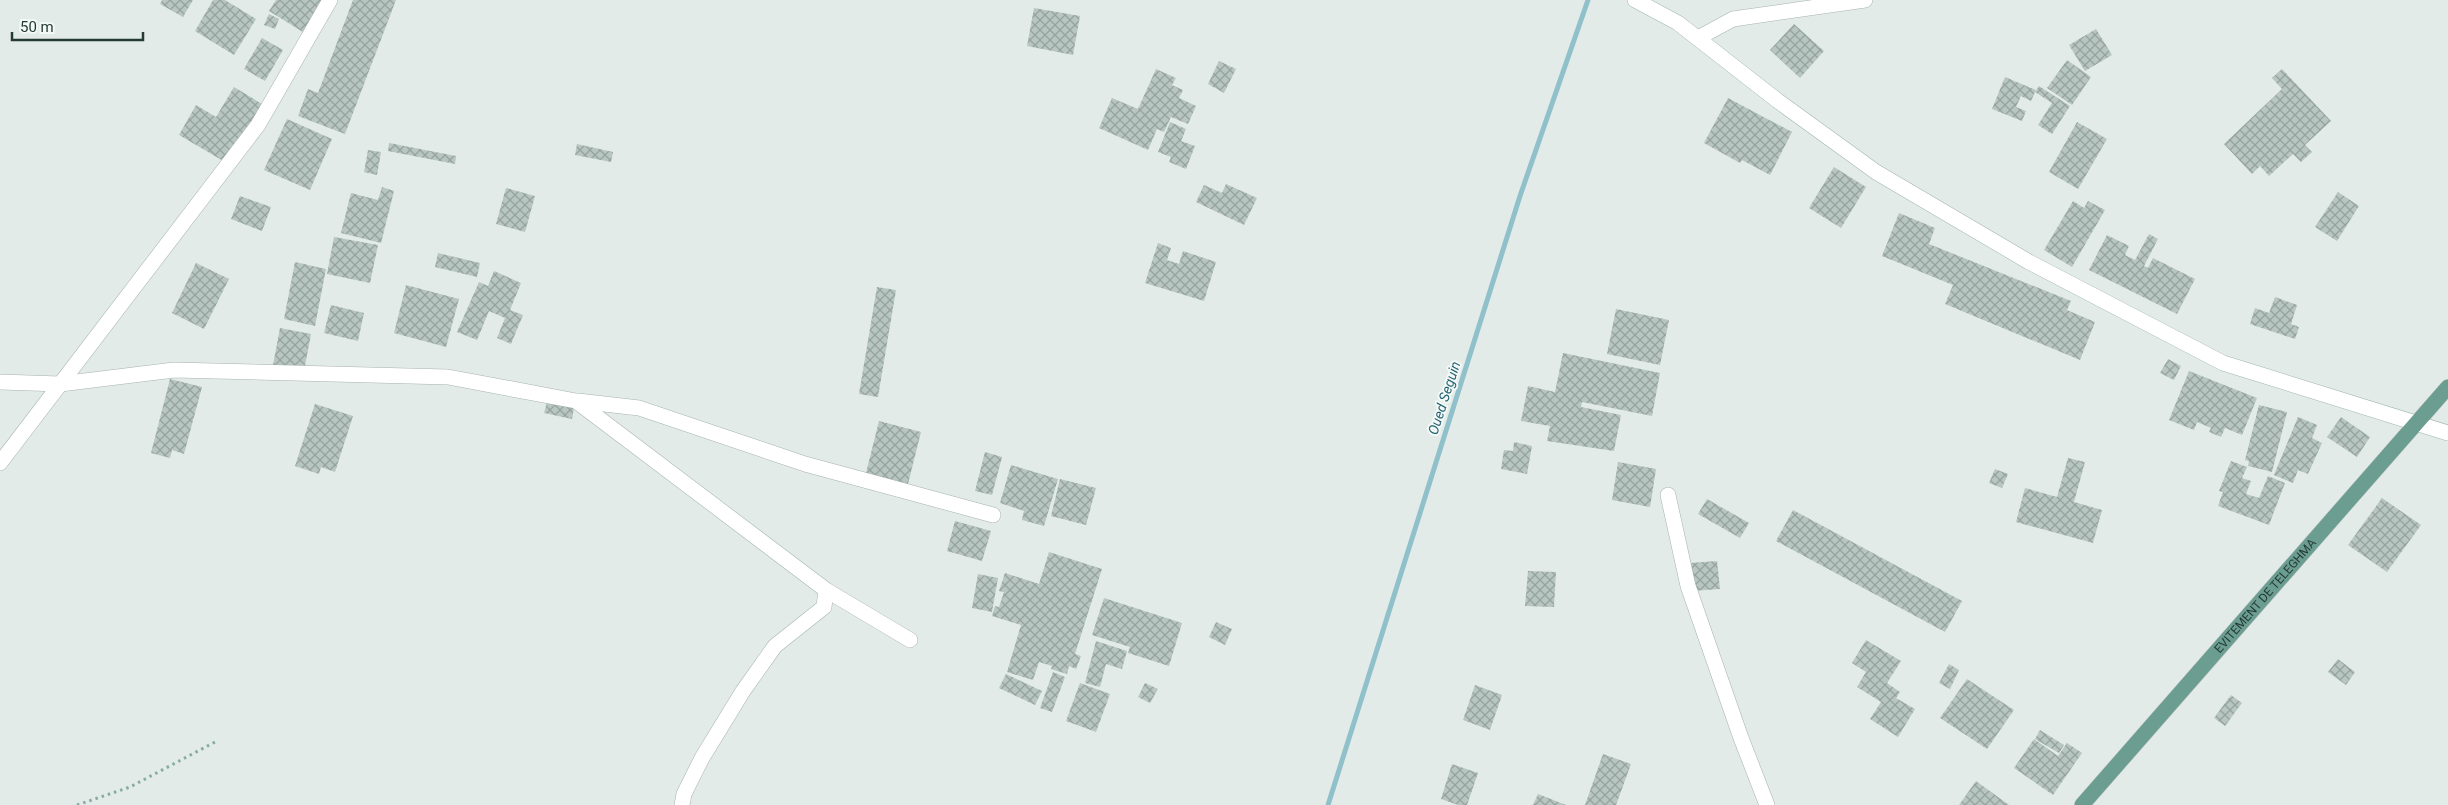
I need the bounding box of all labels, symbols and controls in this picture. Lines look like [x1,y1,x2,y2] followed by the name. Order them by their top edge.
[12,10,144,42] scale bar
[20,18,54,36] text: 50 m
[1425,359,1463,437] water label: Oued Seguin
[2211,536,2319,656] street label: EVITEMENT DE TELEGHMA

